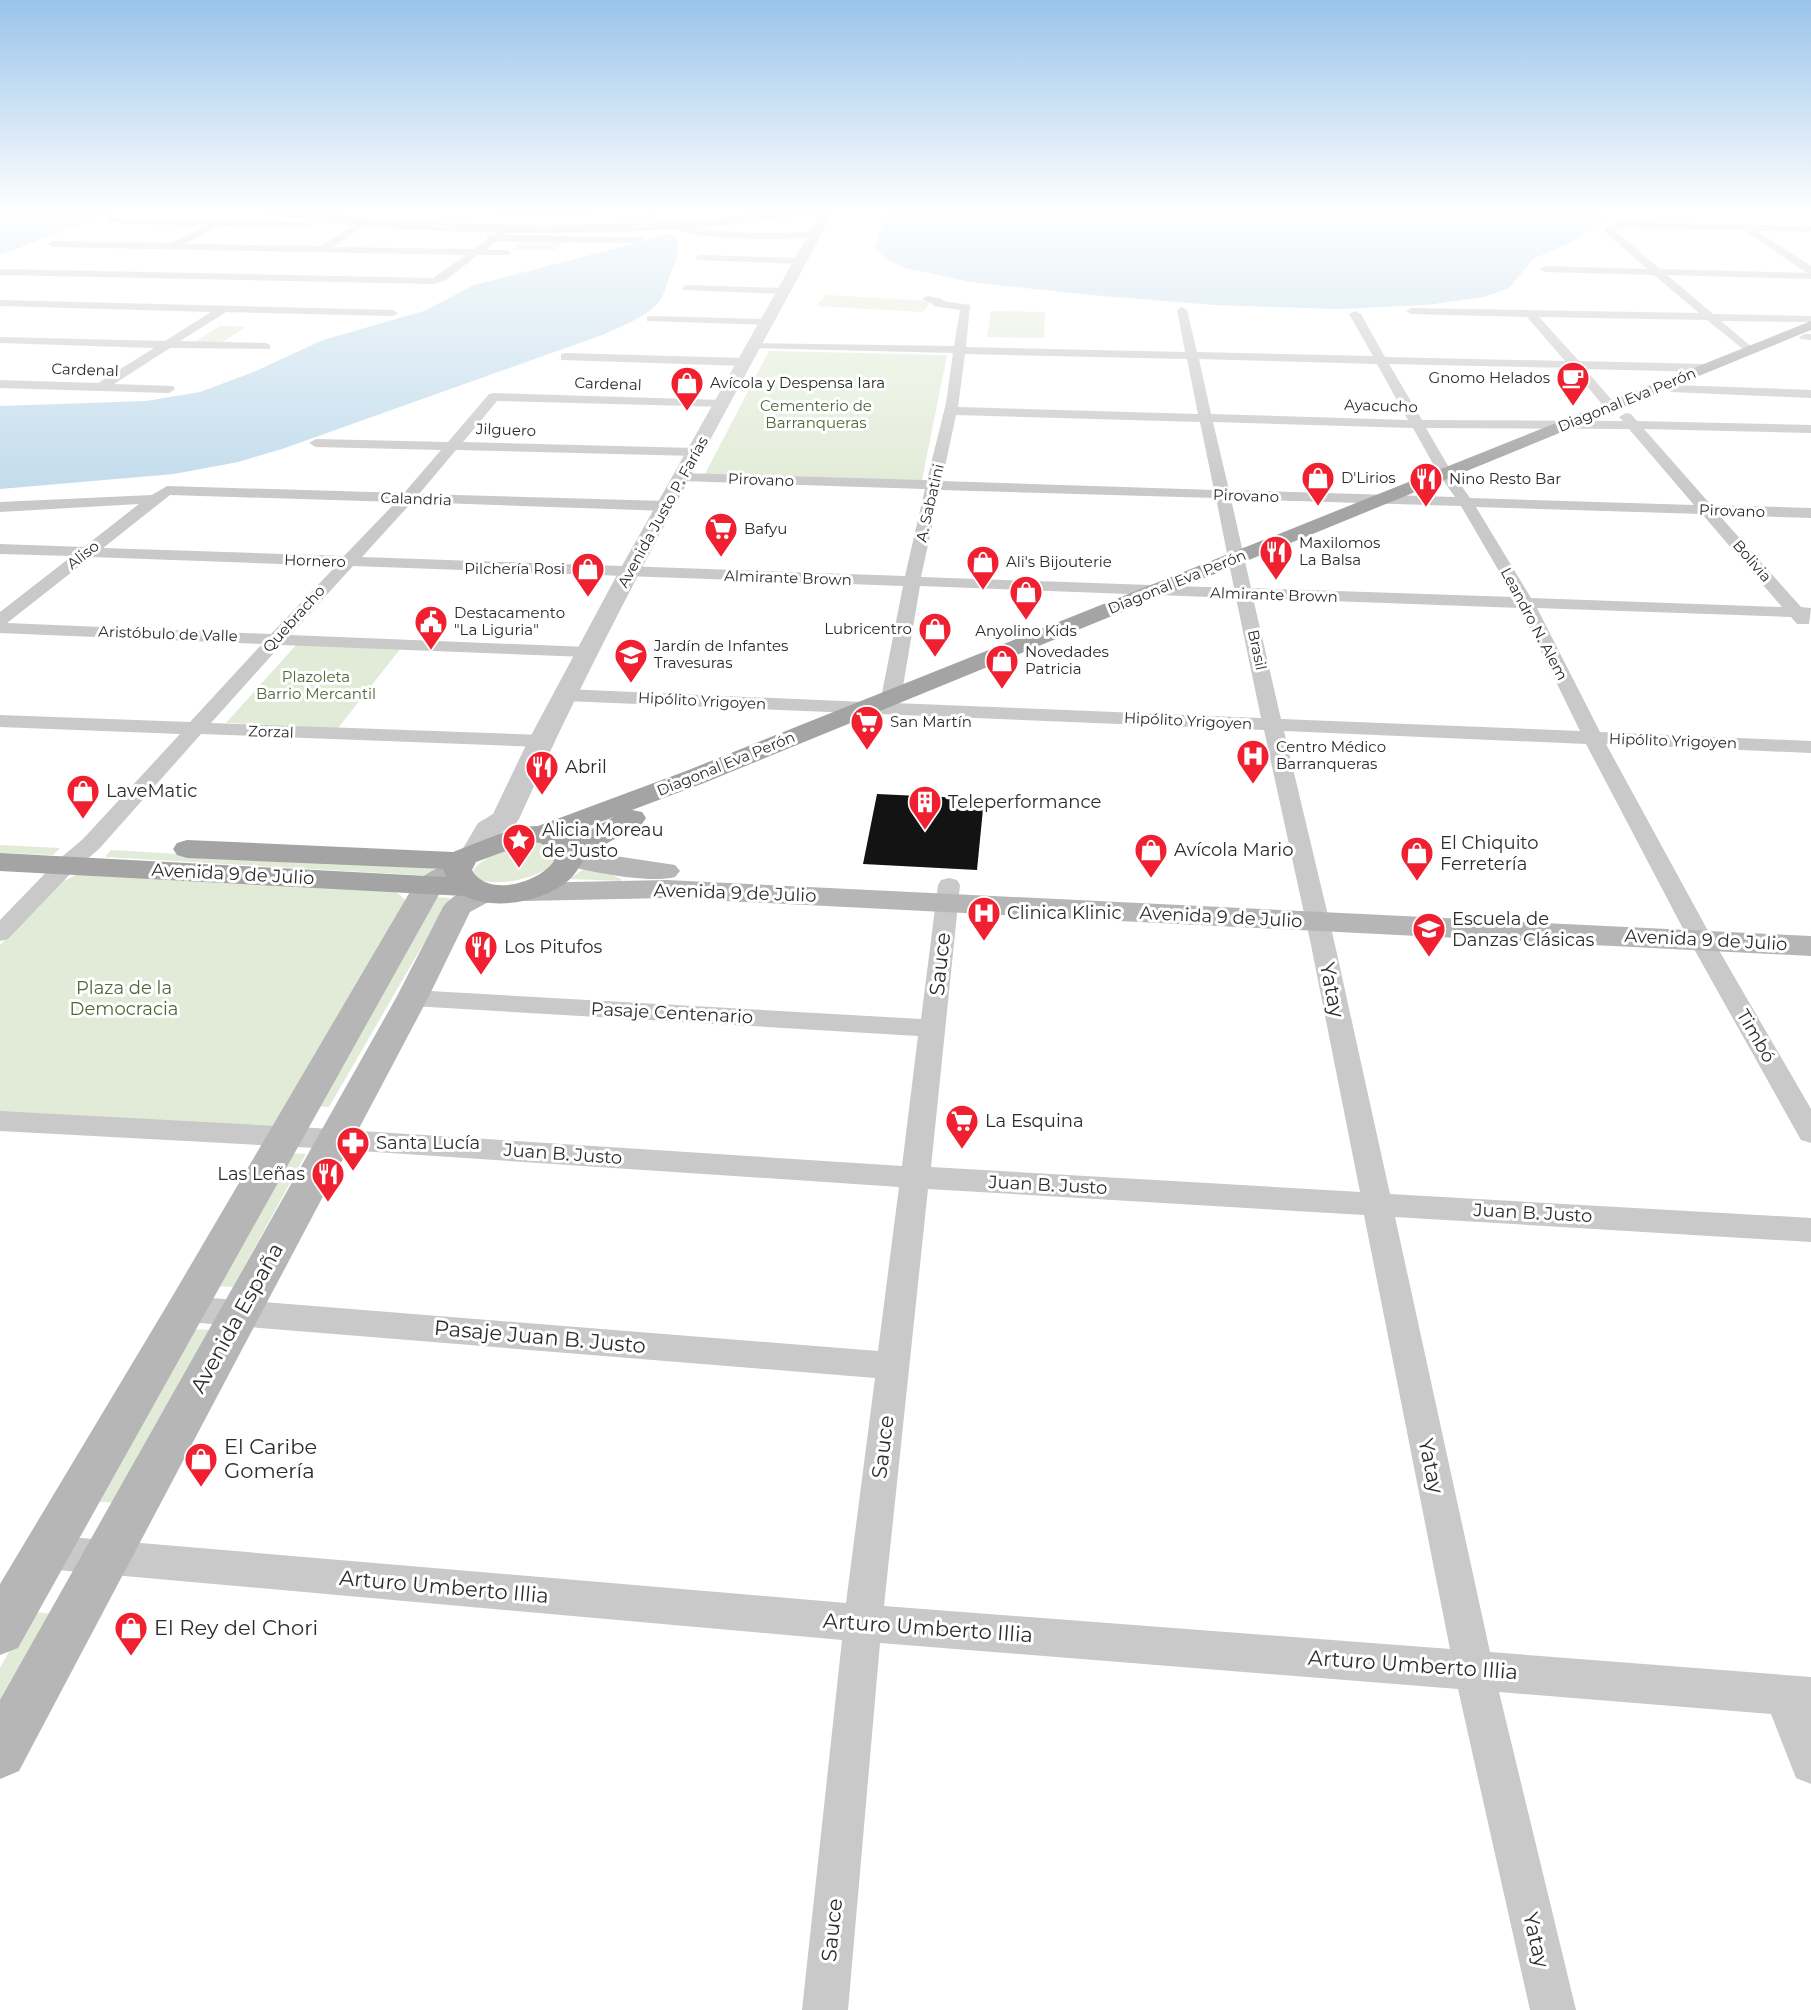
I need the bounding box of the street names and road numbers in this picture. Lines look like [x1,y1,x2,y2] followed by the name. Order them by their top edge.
[51,359,119,380] street label: Cardenal
[1555,363,1699,436] street label: Diagonal Eva Perón
[574,373,642,394] street label: Cardenal
[1344,395,1418,416] street label: Ayacucho
[475,419,536,440] street label: Jilguero
[613,433,712,591] street label: Avenida Justo P. Farías
[911,462,948,544] street label: A. Sabatini
[728,469,794,490] street label: Pirovano
[1213,485,1279,506] street label: Pirovano
[380,488,452,509] street label: Calandria
[1699,500,1765,521] street label: Pirovano
[63,536,103,573] street label: Aliso
[1729,536,1776,586] street label: Bolivia
[1105,545,1249,618] street label: Diagonal Eva Perón
[284,550,346,571] street label: Hornero
[1497,564,1572,683] street label: Leandro N. Alem
[724,566,852,589] street label: Almirante Brown
[258,581,329,656] street label: Quebracho
[1210,583,1338,606] street label: Almirante Brown
[98,622,238,645] street label: Aristóbulo de Valle
[1244,628,1271,672] street label: Brasil
[637,688,767,713] street label: Hipólito Yrigoyen
[1123,708,1253,733] street label: Hipólito Yrigoyen
[248,721,294,742] street label: Zorzal
[654,727,798,800] street label: Diagonal Eva Perón
[1609,729,1737,752] street label: Hipólito Yrigoyen
[151,859,315,889] street label: Avenida 9 de Julio
[653,879,817,907] street label: Avenida 9 de Julio
[1139,902,1303,932] street label: Avenida 9 de Julio
[1624,925,1788,955] street label: Avenida 9 de Julio
[924,931,955,997] street label: Sauce
[1315,960,1350,1020] street label: Yatay
[590,998,754,1028] street label: Pasaje Centenario
[1732,1005,1780,1067] street label: Timbó
[502,1139,623,1169] street label: Juan B. Justo
[987,1171,1108,1199] street label: Juan B. Justo
[1472,1199,1593,1227] street label: Juan B. Justo
[185,1238,288,1397] street label: Avenida España
[433,1315,647,1358] street label: Pasaje Juan B. Justo
[866,1414,899,1480] street label: Sauce
[1413,1436,1450,1496] street label: Yatay
[338,1565,550,1608] street label: Arturo Umberto Illia
[822,1608,1034,1647] street label: Arturo Umberto Illia
[1307,1645,1519,1684] street label: Arturo Umberto Illia
[816,1897,847,1963] street label: Sauce
[1518,1910,1555,1970] street label: Yatay

